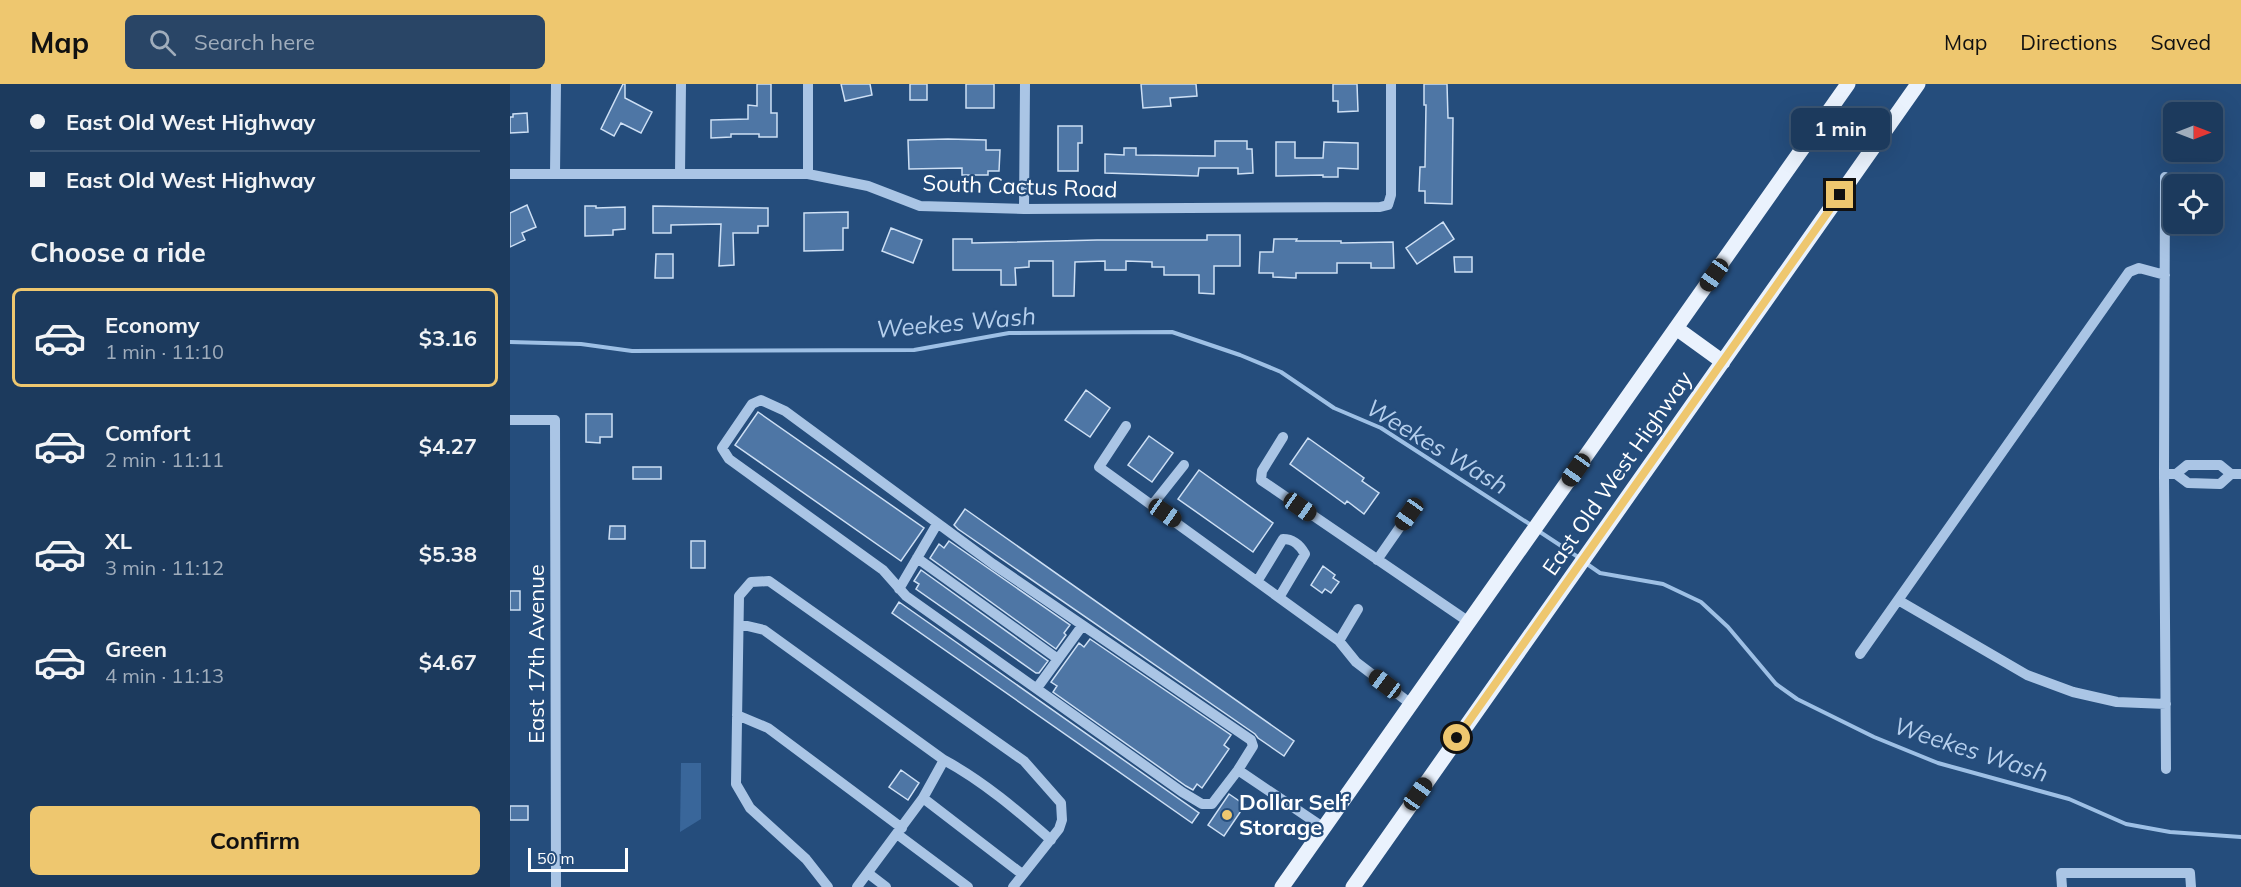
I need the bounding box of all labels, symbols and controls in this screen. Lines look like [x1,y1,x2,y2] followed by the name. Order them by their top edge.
[125,15,545,69] search box
[30,25,89,60] text: Map
[146,26,179,59] icon: search
[194,28,315,56] text: Search here
[1944,29,1987,55] text: Map
[2020,29,2117,55] text: Directions
[2150,29,2211,55] text: Saved
[2163,102,2223,162] north arrow
[2163,102,2223,234] map controls
[66,108,316,136] text: East Old West Highway
[1790,108,1890,150] callout: 1 min
[1814,116,1867,141] text: 1 min
[66,166,316,194] text: East Old West Highway
[922,169,1118,203] street label: South Cactus Road
[2163,174,2223,234] button: locate
[1826,181,1853,208] route end
[30,235,206,269] text: Choose a ride
[1696,255,1732,295] car
[875,300,1037,344] water label: Weekes Wash
[33,311,87,365] icon: car
[105,311,200,339] text: Economy
[419,324,477,352] text: $3.16
[105,339,224,364] text: 1 min · 11:10
[1536,365,1698,580] street label: East Old West Highway
[1361,392,1514,500] water label: Weekes Wash
[33,419,87,473] icon: car
[105,419,191,447] text: Comfort
[419,432,477,460] text: $4.27
[105,447,224,472] text: 2 min · 11:11
[1558,450,1594,490] car
[1280,489,1320,525] car
[1391,494,1427,534] car
[1145,495,1185,531] car
[33,527,87,581] icon: car
[105,527,132,555] text: XL
[419,540,477,568] text: $5.38
[105,555,224,580] text: 3 min · 11:12
[522,564,550,744] street label: East 17th Avenue
[33,635,87,689] icon: car
[105,635,167,663] text: Green
[419,648,477,676] text: $4.67
[105,663,224,688] text: 4 min · 11:13
[1365,666,1405,702] car
[1890,710,2052,788] water label: Weekes Wash
[1443,724,1470,751] route start
[1400,774,1436,814] car
[1239,788,1350,841] place label: Dollar Self Storage
[30,806,480,875] button: Confirm
[1220,808,1234,822] marker: Dollar Self Storage
[528,845,628,872] scale bar
[537,848,574,868] text: 50 m

